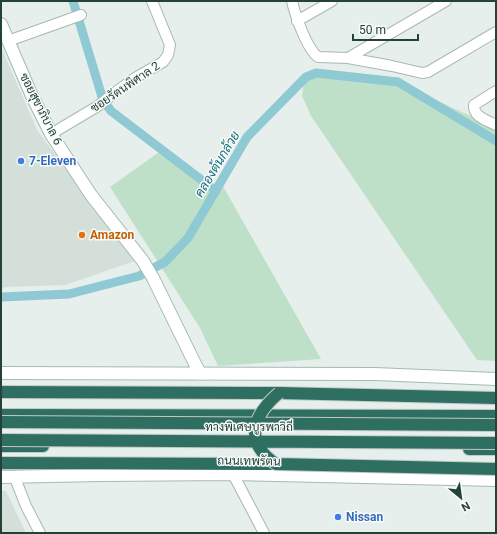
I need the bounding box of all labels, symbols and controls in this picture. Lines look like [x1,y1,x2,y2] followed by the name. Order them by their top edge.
[353,16,418,42] scale bar
[359,23,386,37] text: 50 m
[88,59,162,115] street label: ซอยรัตนพิศาล 2
[15,71,65,148] street label: ซอยสุขาภิบาล 6
[191,127,243,200] water label: คลองต้นกล้วย
[29,154,76,168] place label: 7-Eleven
[16,156,26,166] marker: 7-Eleven
[90,228,134,242] place label: Amazon
[77,230,87,240] marker: Amazon
[205,419,293,435] street label: ทางพิเศษบูรพาวิถี
[217,453,281,469] street label: ถนนเทพรัตน
[441,478,481,518] north arrow
[459,499,472,514] text: N
[346,510,383,524] place label: Nissan
[333,512,343,522] marker: Nissan

